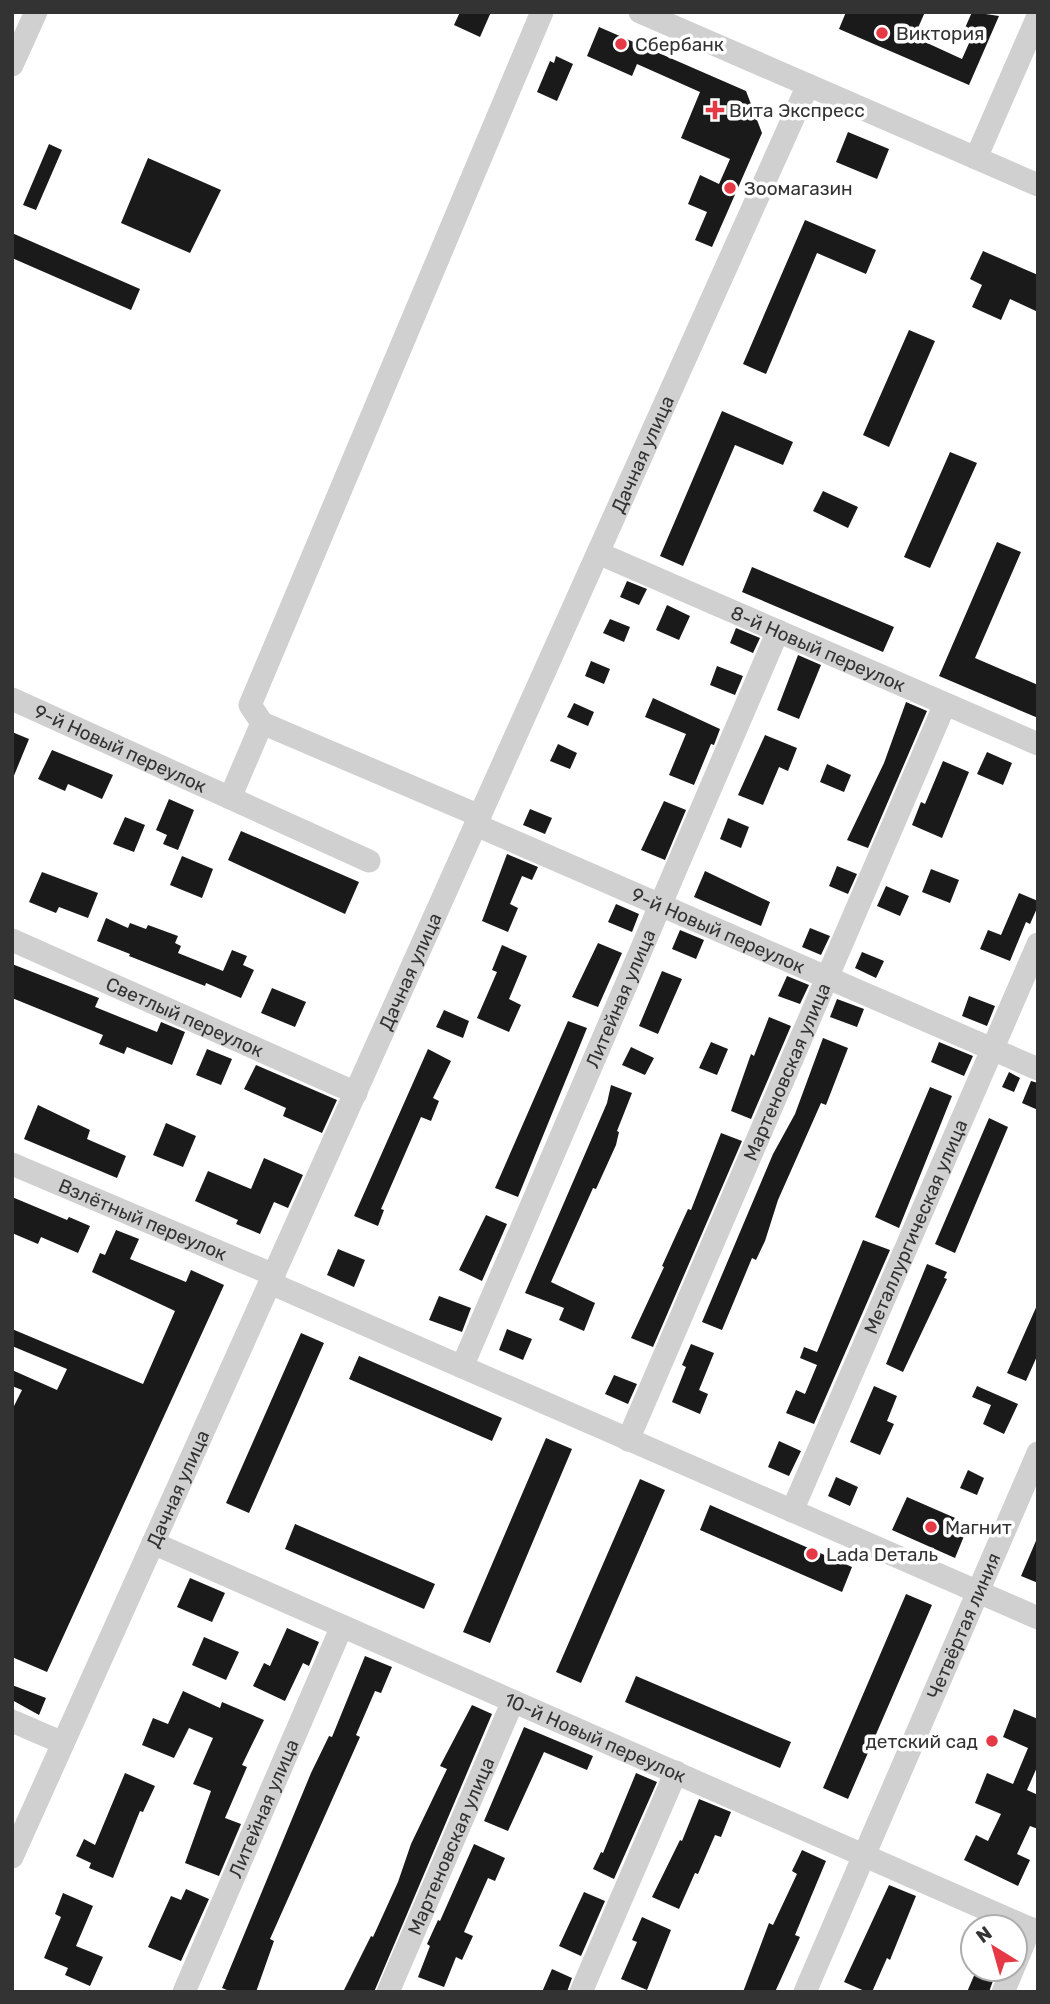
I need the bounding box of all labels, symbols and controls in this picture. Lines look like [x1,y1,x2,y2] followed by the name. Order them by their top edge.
[896,22,984,45] place label: Виктория
[874,25,890,41] marker: Виктория
[635,33,724,56] place label: Сбербанк
[613,36,629,52] marker: Сбербанк
[729,99,865,122] place label: Вита Экспресс
[707,102,723,118] marker: Вита Экспресс
[744,177,853,200] place label: Зоомагазин
[722,180,738,196] marker: Зоомагазин
[606,392,679,517] street label: Дачная улица
[727,601,909,697] street label: 8-й Новый переулок
[30,700,210,798] street label: 9-й Новый переулок
[628,883,808,978] street label: 9-й Новый переулок
[374,909,447,1034] street label: Дачная улица
[581,926,661,1072] street label: Литейная улица
[102,972,267,1062] street label: Светлый переулок
[739,979,835,1164] street label: Мартеновская улица
[859,1116,972,1338] street label: Металлургическая улица
[55,1174,230,1266] street label: Взлётный переулок
[142,1426,214,1551] street label: Дачная улица
[945,1516,1012,1539] place label: Магнит
[923,1519,939,1535] marker: Магнит
[826,1543,939,1566] place label: Lada Dеталь
[804,1546,820,1562] marker: Lada Dеталь
[922,1549,1005,1702] street label: Четвёртая линия
[501,1688,689,1788] street label: 10-й Новый переулок
[865,1730,978,1753] place label: детский сад
[984,1733,1000,1749] marker: детский сад
[224,1736,304,1881] street label: Литейная улица
[403,1754,500,1939] street label: Мартеновская улица
[959,1913,1029,1983] north arrow
[972,1922,996,1948] text: N

